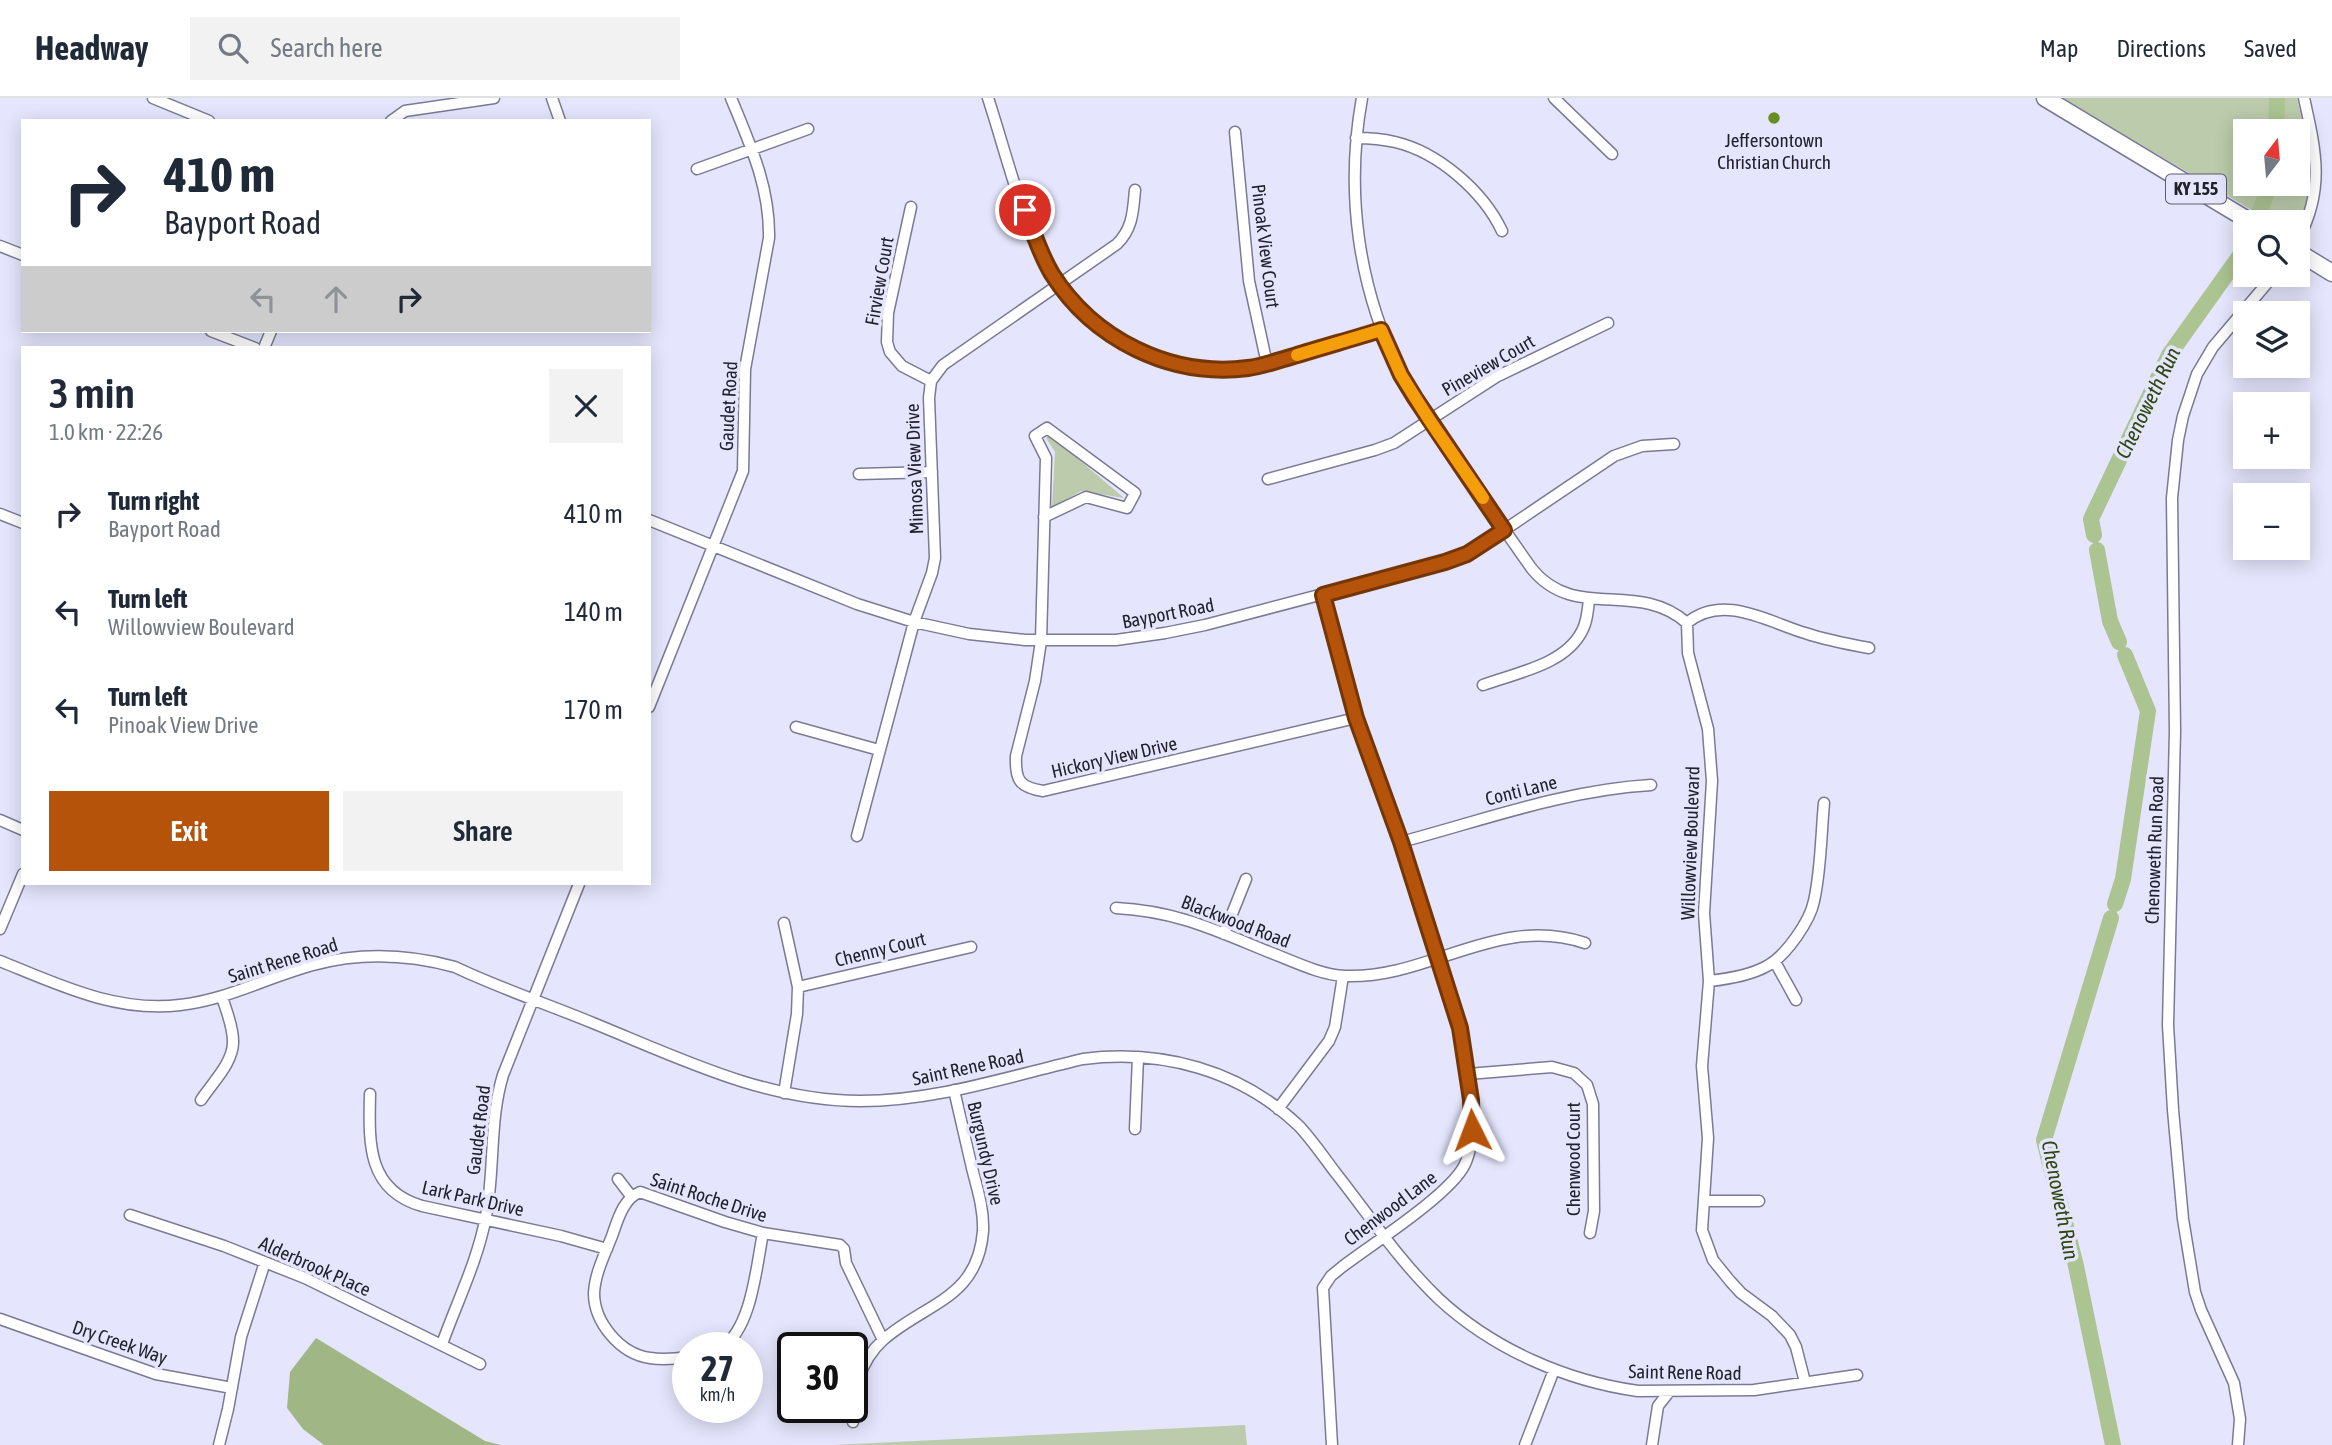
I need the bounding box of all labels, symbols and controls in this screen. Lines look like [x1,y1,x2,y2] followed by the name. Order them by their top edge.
[190,17,680,80] search box
[35,29,148,67] text: Headway
[214,29,252,67] icon: search
[270,33,383,63] text: Search here
[2040,35,2078,62] text: Map
[2116,35,2206,62] text: Directions
[2244,35,2297,62] text: Saved
[1766,110,1782,126] marker: Jeffersontown Christian Church
[2233,119,2310,196] north arrow
[2233,119,2310,560] map controls
[1717,129,1831,173] place label: Jeffersontown Christian Church
[164,146,275,202] text: 410 m
[49,147,140,238] icon: right
[2166,174,2226,204] road number: KY 155
[995,180,1055,240] pin
[1247,183,1285,309] street label: Pinoak View Court
[1006,191,1044,229] icon: arrive
[164,204,321,241] text: Bayport Road
[2233,210,2310,287] button: search
[860,235,898,327] street label: Firview Court
[244,280,282,318] icon: left
[317,280,355,318] icon: ahead
[390,280,428,318] icon: right
[2233,301,2310,378] button: layers
[1438,330,1538,400] street label: Pineview Court
[2110,343,2184,462] water label: Chenoweth Run
[715,360,741,452] street label: Gaudet Road
[49,369,135,417] text: 3 min
[549,369,623,443] button: close
[2233,392,2310,469] button: +
[901,403,927,535] street label: Mimosa View Drive
[49,419,163,445] text: 1.0 km · 22:26
[2233,483,2310,560] button: −
[108,486,199,516] text: Turn right
[49,495,87,533] icon: right
[564,499,623,529] text: 410 m
[108,516,221,542] text: Bayport Road
[108,584,188,614] text: Turn left
[49,593,87,631] icon: left
[1120,593,1216,633] street label: Bayport Road
[564,597,623,627] text: 140 m
[108,614,295,640] text: Willowview Boulevard
[108,682,188,712] text: Turn left
[49,691,87,729] icon: left
[564,695,623,725] text: 170 m
[108,712,258,738] text: Pinoak View Drive
[1049,732,1179,782] street label: Hickory View Drive
[1676,766,1704,920] street label: Willowview Boulevard
[1483,770,1559,810] street label: Conti Lane
[2140,776,2168,924] street label: Chenoweth Run Road
[49,791,329,871] button: Exit
[343,791,623,871] button: Share
[1178,890,1294,952] street label: Blackwood Road
[832,927,928,971] street label: Chenny Court
[226,933,340,987] street label: Saint Rene Road
[910,1044,1026,1090] street label: Saint Rene Road
[462,1084,494,1176] street label: Gaudet Road
[1435,1093,1509,1167] position arrow
[963,1099,1009,1207] street label: Burgundy Drive
[1562,1102,1584,1216] street label: Chenwood Court
[2038,1138,2084,1261] water label: Chenoweth Run
[1339,1166,1441,1250] street label: Chenwood Lane
[648,1168,770,1226] street label: Saint Roche Drive
[420,1176,526,1220] street label: Lark Park Drive
[256,1232,374,1300] street label: Alderbrook Place
[70,1316,170,1369] street label: Dry Creek Way
[777,1332,868,1423] speed limit sign: 30
[701,1348,734,1388] text: 27
[1628,1360,1742,1384] street label: Saint Rene Road
[700,1384,735,1405] text: km/h

